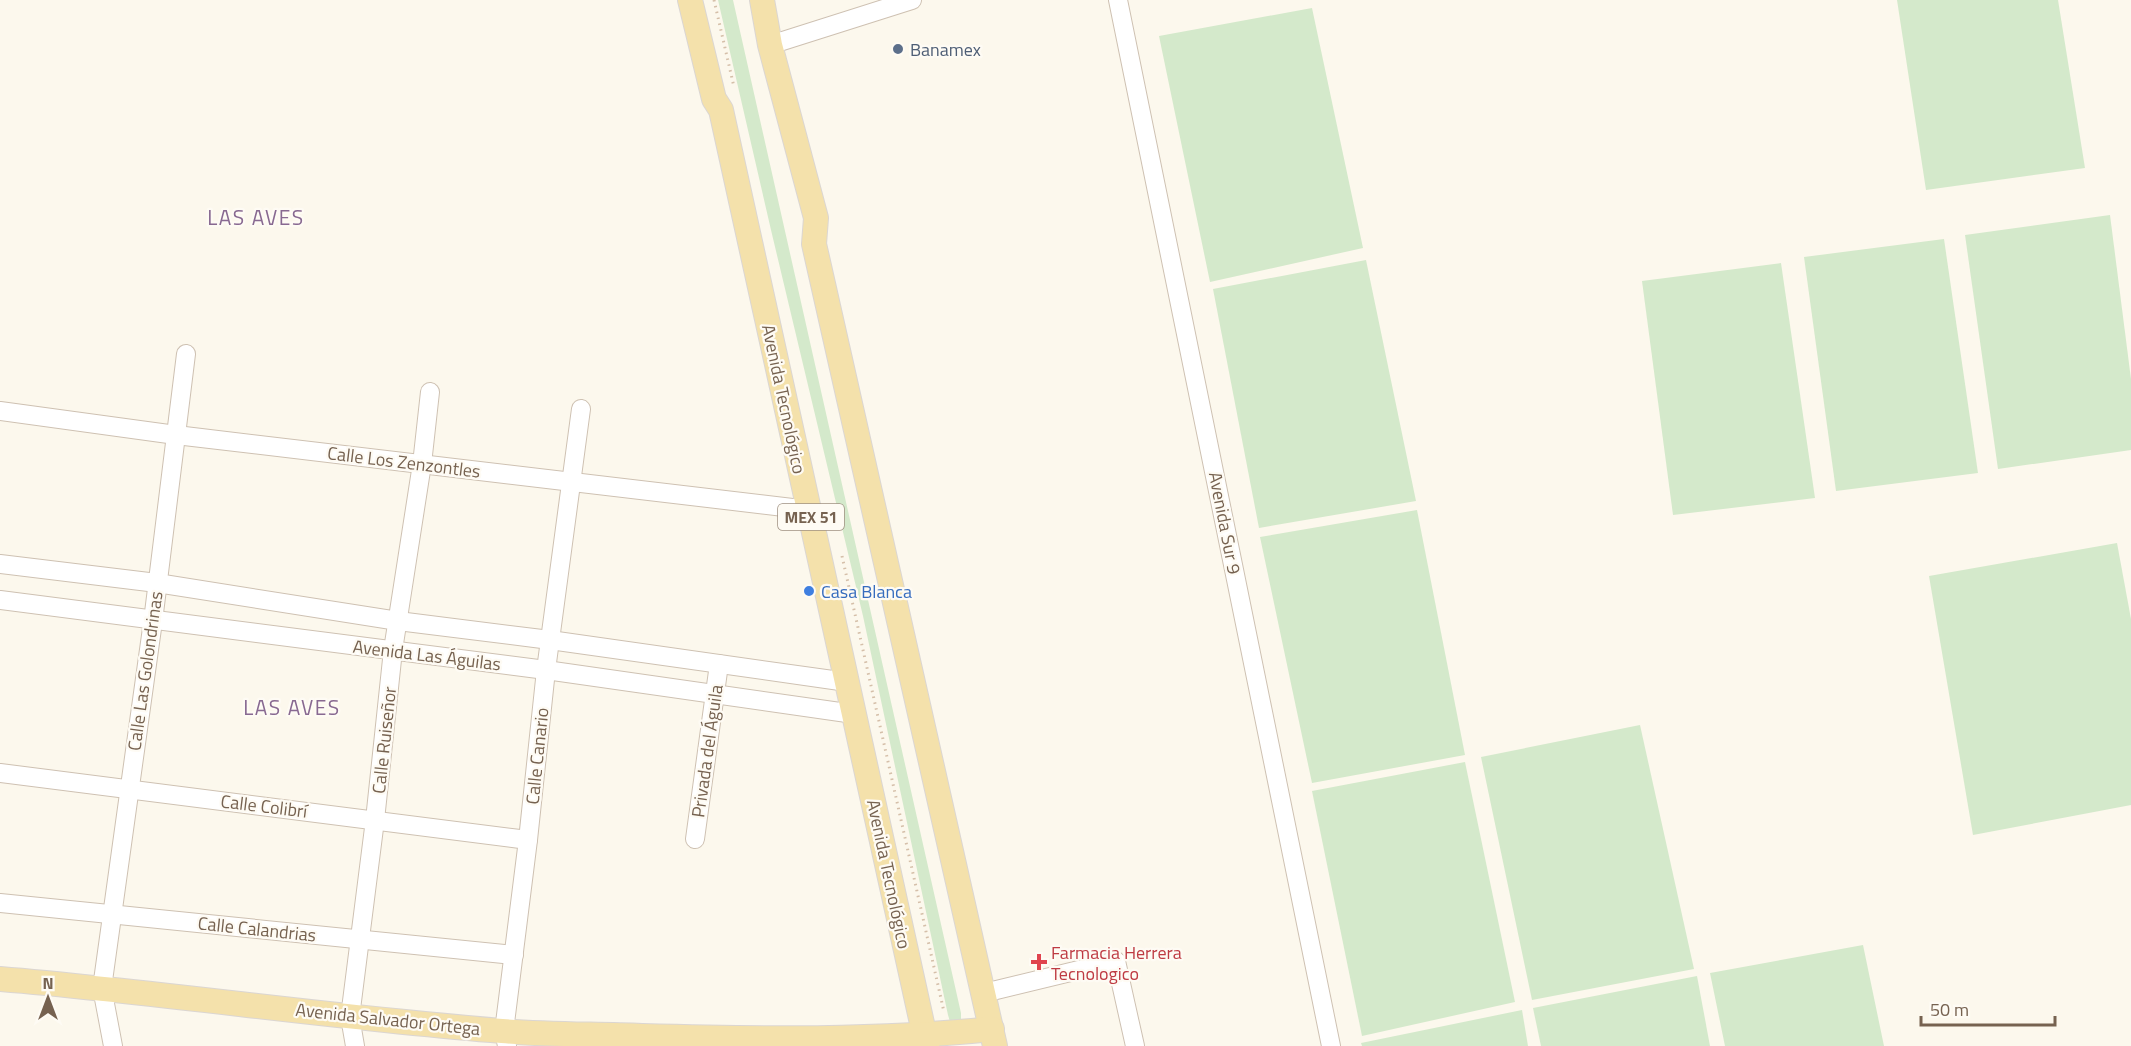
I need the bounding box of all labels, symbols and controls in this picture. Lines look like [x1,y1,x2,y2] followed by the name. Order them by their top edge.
[910,36,981,63] place label: Banamex
[891,42,905,56] marker: Banamex
[207,201,305,233] district label: LAS AVES
[755,322,813,476] street label: Avenida Tecnológico
[326,439,482,485] street label: Calle Los Zenzontles
[1202,470,1248,576] street label: Avenida Sur 9
[778,504,844,530] road number: MEX 51
[821,578,912,605] place label: Casa Blanca
[802,584,816,598] marker: Casa Blanca
[120,589,170,753] street label: Calle Las Golondrinas
[351,633,503,677] street label: Avenida Las Águilas
[684,683,730,819] street label: Privada del Águila
[365,685,403,795] street label: Calle Ruiseñor
[243,691,341,723] district label: LAS AVES
[518,706,556,806] street label: Calle Canario
[219,787,311,825] street label: Calle Colibrí
[860,797,918,951] street label: Avenida Tecnológico
[196,909,318,949] street label: Calle Calandrias
[1051,939,1182,987] place label: Farmacia Herrera Tecnologico
[1032,955,1046,969] marker: Farmacia Herrera Tecnologico
[18,968,78,1028] north arrow
[42,971,54,995] text: N
[1921,989,2054,1027] scale bar
[294,996,482,1042] street label: Avenida Salvador Ortega
[1930,996,1969,1023] text: 50 m

